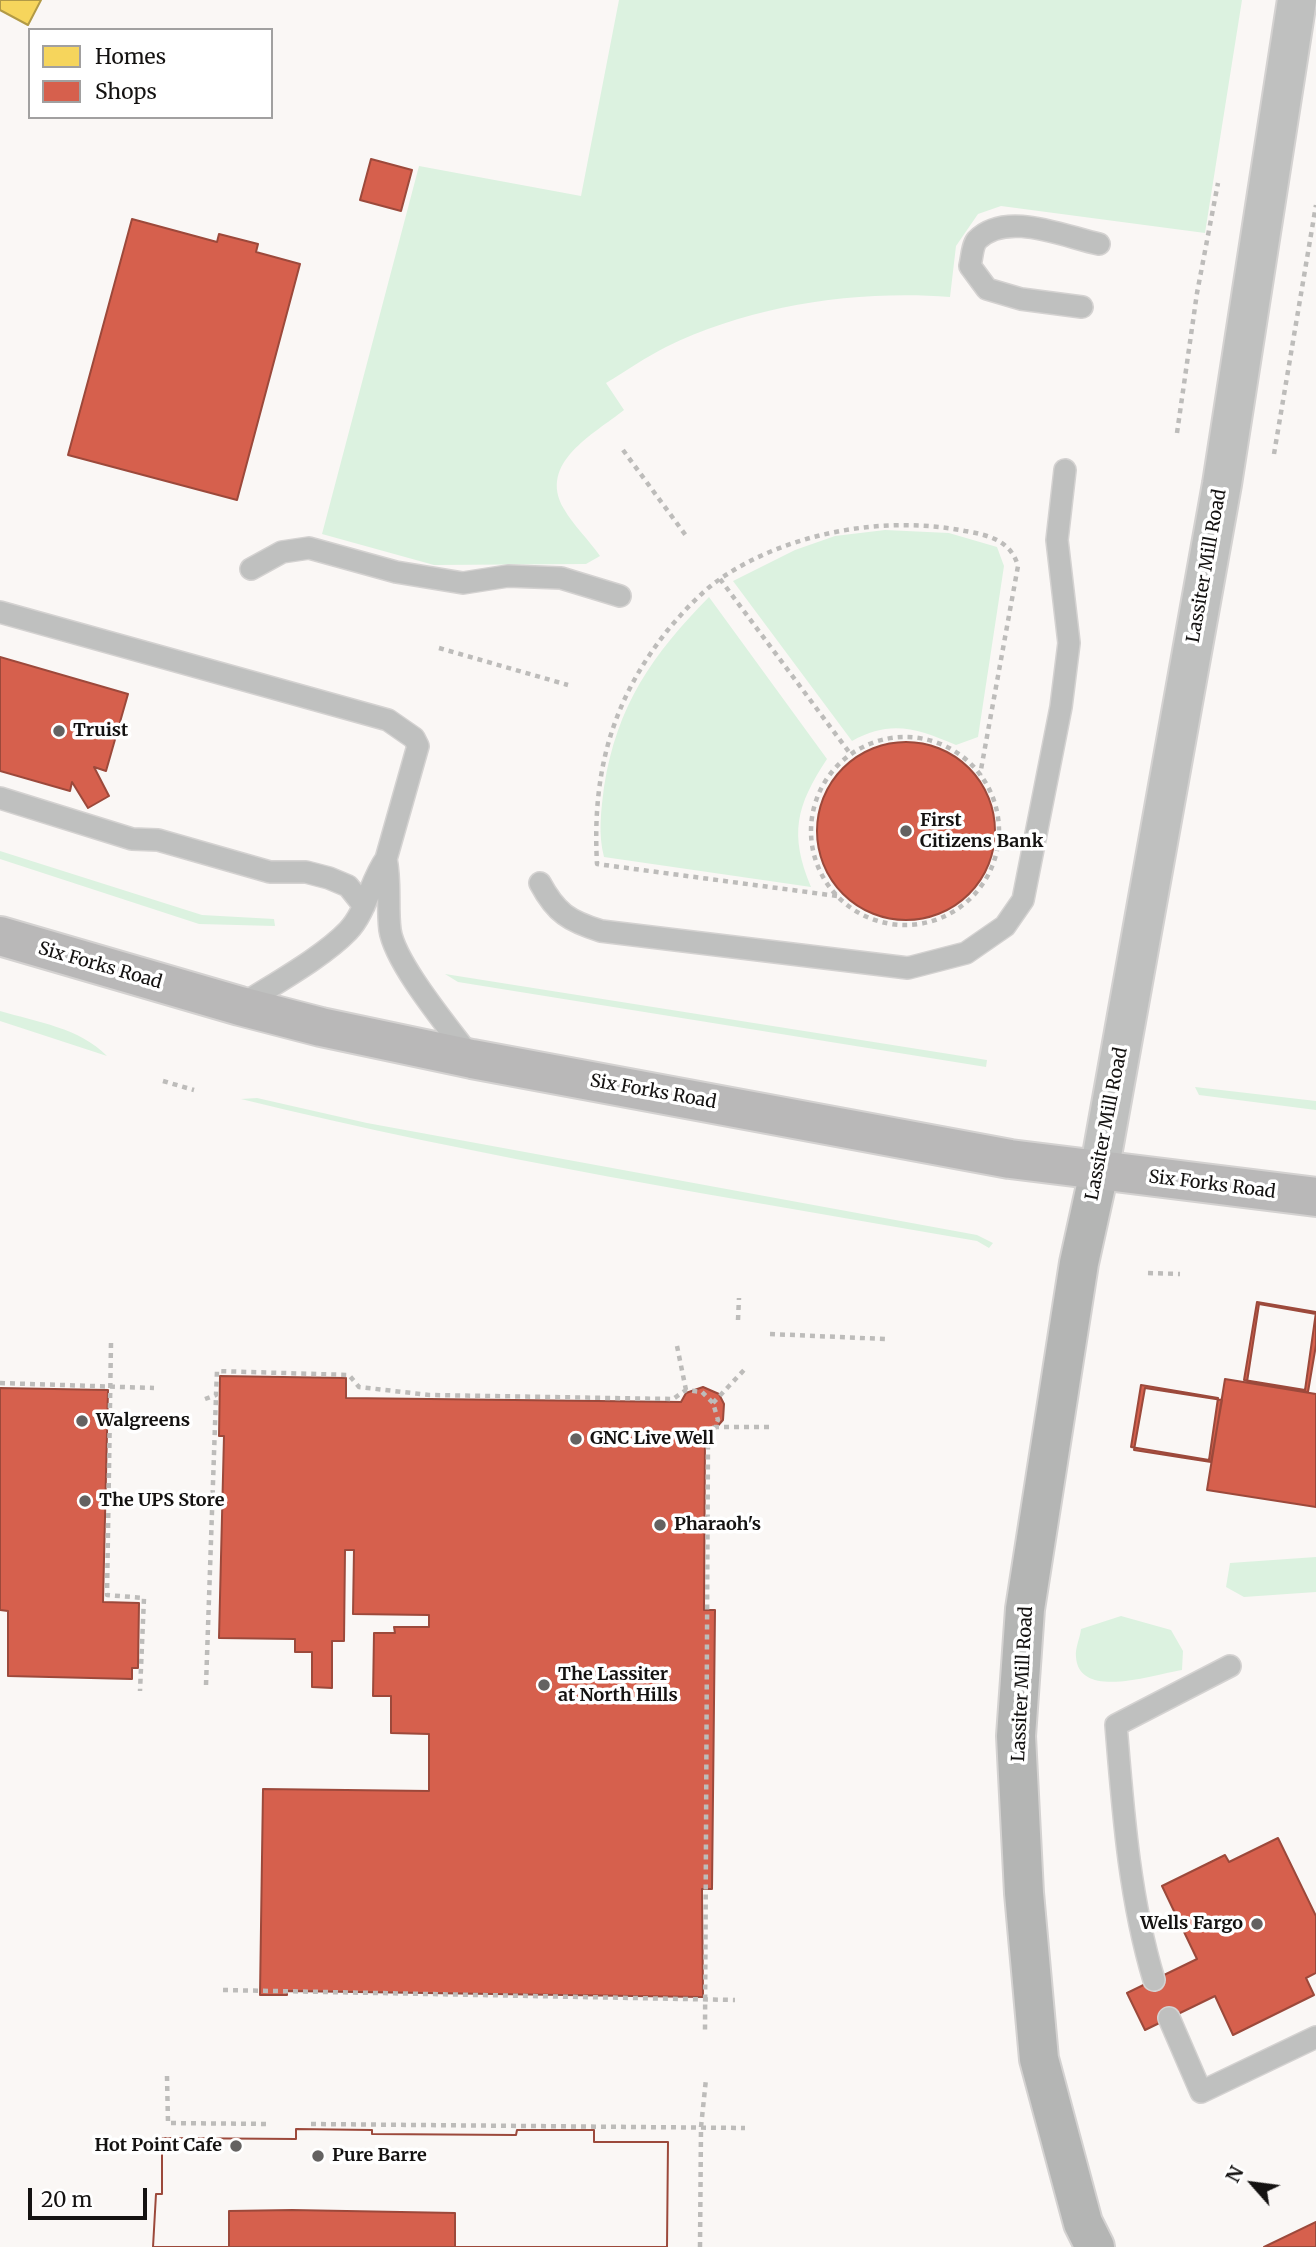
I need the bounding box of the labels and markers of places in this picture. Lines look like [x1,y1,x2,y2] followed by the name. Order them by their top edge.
[73,720,128,742] place label: Truist
[51,723,67,739] marker: Truist
[920,810,1043,852] place label: First Citizens Bank
[898,823,914,839] marker: First Citizens Bank
[96,1410,190,1432] place label: Walgreens
[74,1413,90,1429] marker: Walgreens
[590,1428,714,1450] place label: GNC Live Well
[568,1431,584,1447] marker: GNC Live Well
[99,1490,224,1512] place label: The UPS Store
[77,1493,93,1509] marker: The UPS Store
[674,1514,761,1536] place label: Pharaoh's
[652,1517,668,1533] marker: Pharaoh's
[558,1664,678,1706] place label: The Lassiter at North Hills
[536,1677,552,1693] marker: The Lassiter at North Hills
[1140,1913,1243,1935] place label: Wells Fargo
[1249,1916,1265,1932] marker: Wells Fargo
[95,2135,222,2157] place label: Hot Point Cafe
[228,2138,244,2154] marker: Hot Point Cafe
[332,2145,427,2167] place label: Pure Barre
[310,2148,326,2164] marker: Pure Barre

